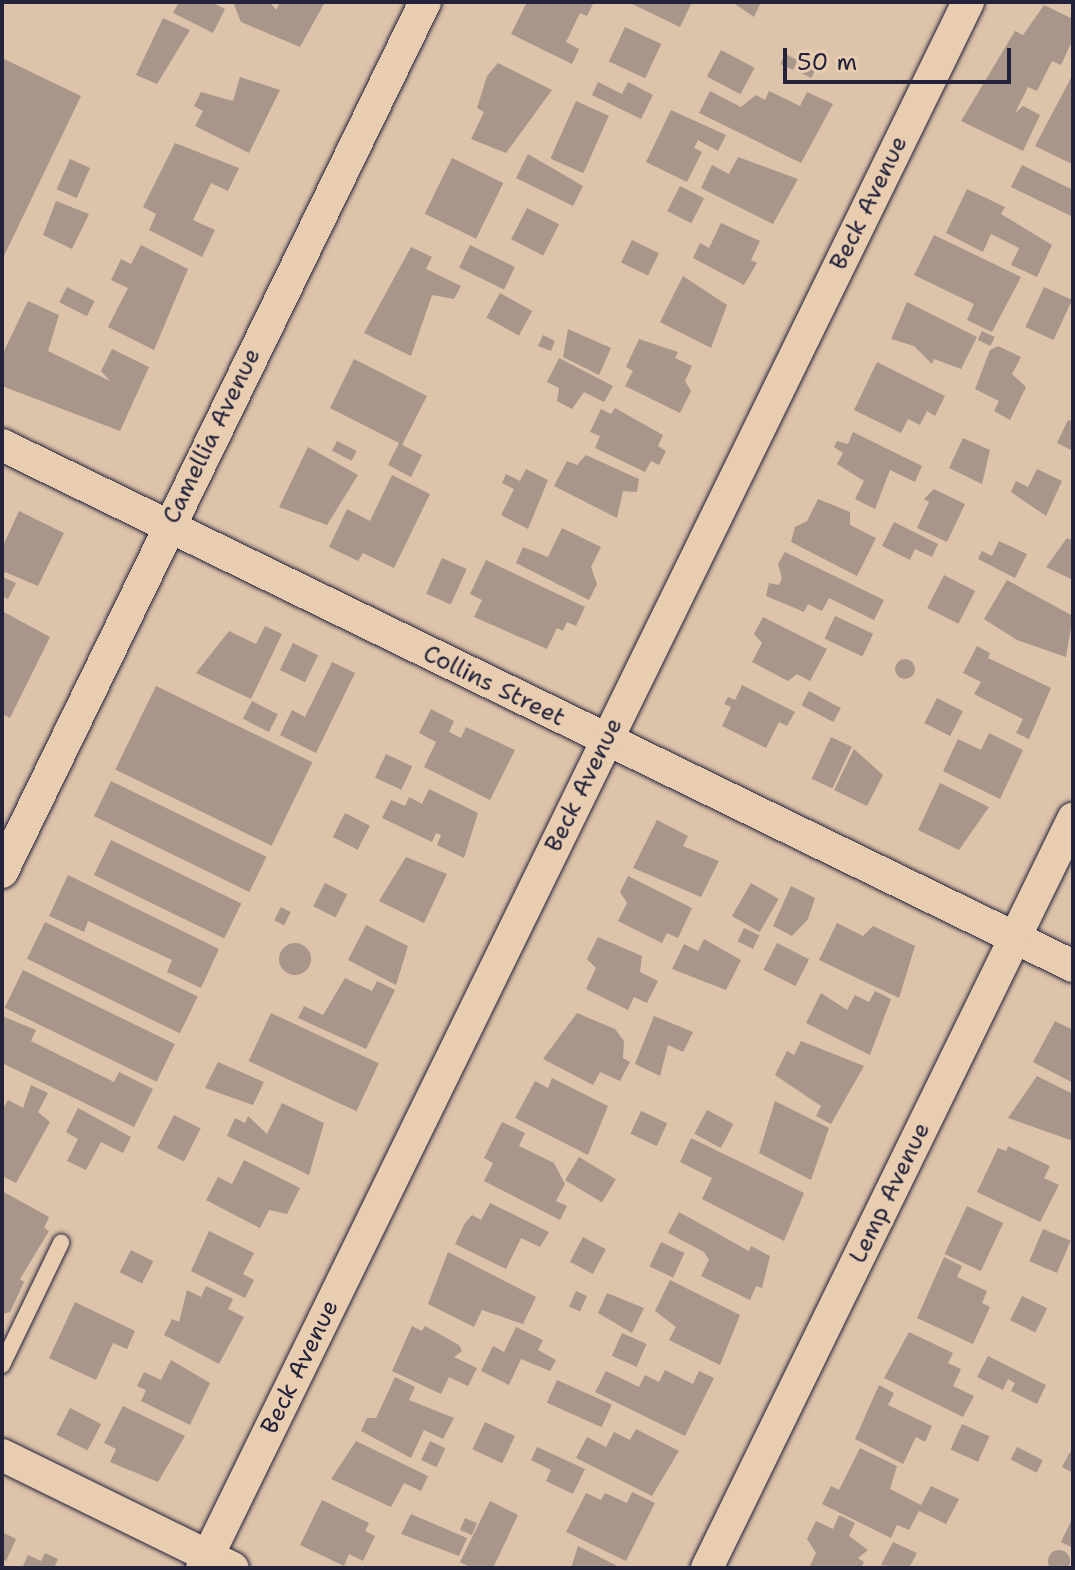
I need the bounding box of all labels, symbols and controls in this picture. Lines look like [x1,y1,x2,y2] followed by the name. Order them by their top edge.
[787,32,1015,82] scale bar
[797,46,857,78] text: 50 m
[824,131,914,275] street label: Beck Avenue
[157,344,267,528] street label: Camellia Avenue
[418,639,570,733] street label: Collins Street
[539,713,629,857] street label: Beck Avenue
[844,1118,936,1268] street label: Lemp Avenue
[255,1295,345,1439] street label: Beck Avenue

